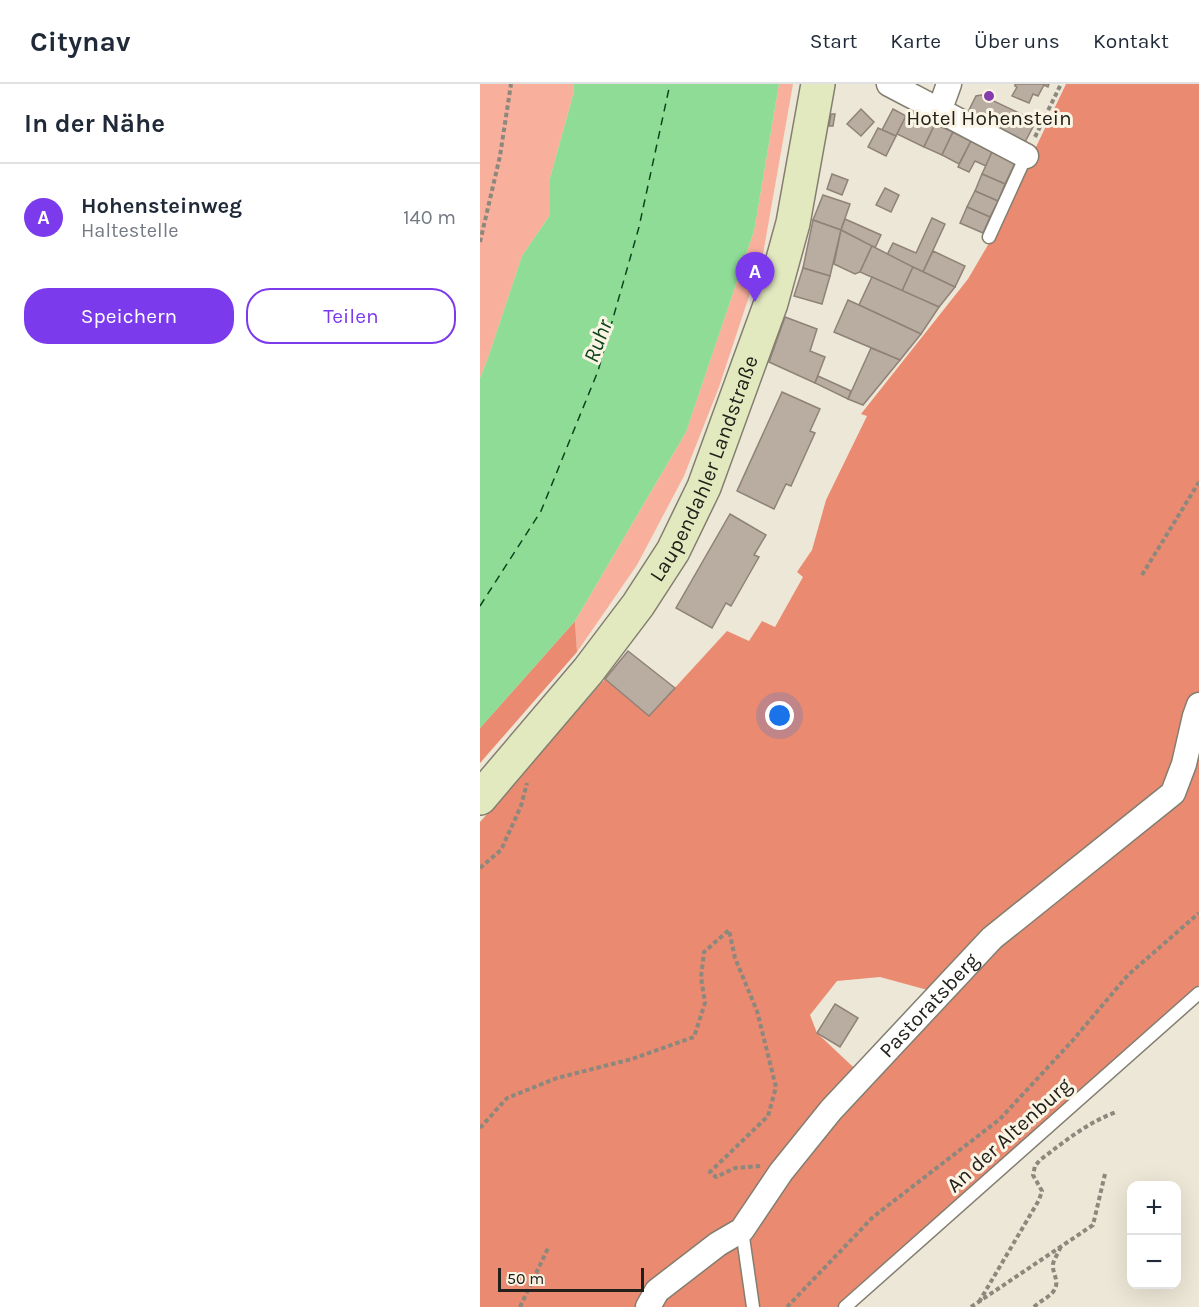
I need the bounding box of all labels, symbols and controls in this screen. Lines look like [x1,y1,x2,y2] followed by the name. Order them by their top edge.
[30,25,130,58] text: Citynav
[810,29,857,53] text: Start
[890,29,941,53] text: Karte
[974,29,1060,53] text: Über uns
[1093,29,1169,53] text: Kontakt
[982,89,996,103] marker: Hotel Hohenstein
[906,106,1072,130] place label: Hotel Hohenstein
[24,108,165,139] text: In der Nähe
[81,193,242,219] text: Hohensteinweg
[37,206,50,229] text: A
[403,206,456,229] text: 140 m
[81,219,179,242] text: Haltestelle
[736,252,774,302] pin: A
[24,288,234,344] button: Speichern
[246,288,456,344] button: Teilen
[578,315,618,366] water label: Ruhr
[644,352,763,586] street label: Laupendahler Landstraße
[765,701,794,730] your location
[874,948,984,1063] street label: Pastoratsberg
[942,1073,1076,1197] street label: An der Altenburg
[1127,1181,1181,1289] map controls
[1127,1181,1181,1235] button: +
[1127,1235,1181,1289] button: −
[498,1265,644,1292] scale bar
[507,1269,544,1288] text: 50 m

